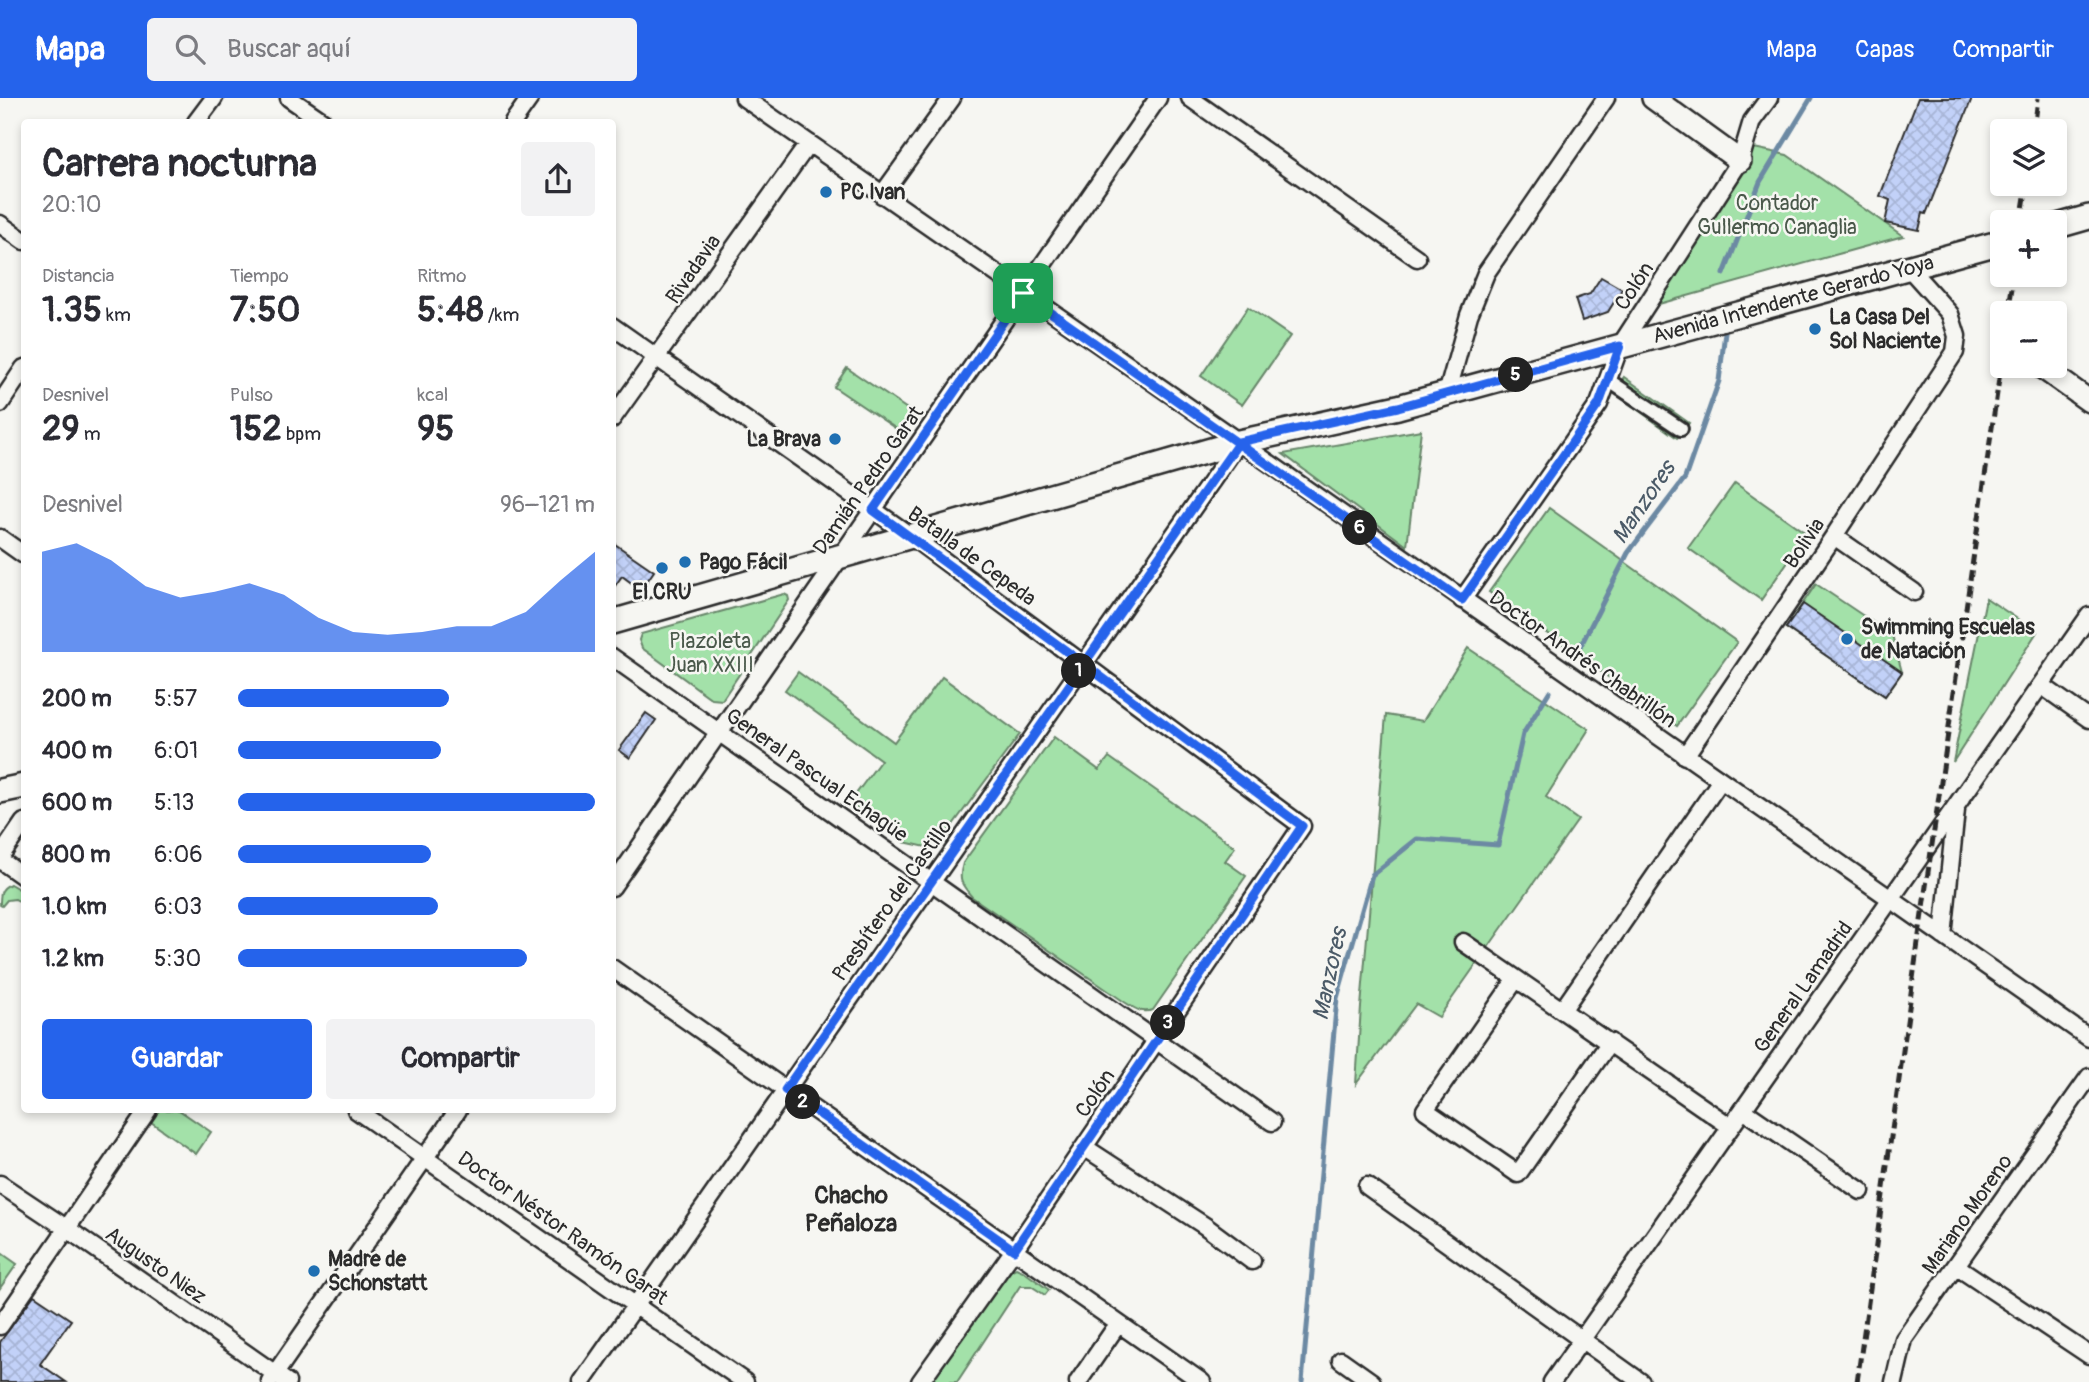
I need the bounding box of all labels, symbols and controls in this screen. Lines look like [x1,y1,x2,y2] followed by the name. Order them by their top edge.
[147,18,637,81] search box
[35,29,105,70] text: Mapa
[171,30,209,68] icon: search
[227,33,351,65] text: Buscar aquí
[1766,35,1817,64] text: Mapa
[1855,35,1914,64] text: Capas
[1952,35,2054,64] text: Compartir
[1990,119,2067,378] map controls
[1990,119,2067,196] button: layers
[42,140,317,188] text: Carrera nocturna
[521,142,595,216] button: share
[840,179,906,206] place label: PC Ivan
[818,184,834,200] marker: PC Ivan
[42,190,101,219] text: 20:10
[1697,190,1857,241] park label: Contador Gullermo Canaglia
[1990,210,2067,287] button: +
[660,229,727,309] street label: Rivadavia
[1650,249,1937,350] street label: Avenida Intendente Gerardo Yoya
[1609,257,1660,316] street label: Colón
[993,263,1053,323] pin
[42,264,114,288] text: Distancia
[230,264,289,288] text: Tiempo
[417,264,466,288] text: Ritmo
[1004,274,1042,312] icon: arrive
[42,288,102,332] text: 1.35
[230,288,300,332] text: 7:50
[417,288,484,332] text: 5:48
[1990,301,2067,378] button: −
[102,303,131,327] text: km
[484,303,519,327] text: /km
[1829,304,1942,355] place label: La Casa Del Sol Naciente
[1807,321,1823,337] marker: La Casa Del Sol Naciente
[1498,358,1534,392] pin: 5
[1510,362,1521,386] text: 5
[42,383,109,407] text: Desnivel
[230,383,273,407] text: Pulso
[417,383,448,407] text: kcal
[807,400,930,560] street label: Damián Pedro Garat
[42,407,80,451] text: 29
[230,407,282,451] text: 152
[417,407,454,451] text: 95
[80,422,101,446] text: m
[282,422,321,446] text: bpm
[746,426,821,453] place label: La Brava
[827,431,843,447] marker: La Brava
[1605,453,1683,549] water label: Manzores
[42,490,123,519] text: Desnivel
[500,490,595,519] text: 96–121 m
[902,501,1041,612] street label: Batalla de Cepeda
[1342,510,1378,546] pin: 6
[1778,513,1831,574] street label: Bolivia
[1354,515,1365,539] text: 6
[699,549,788,576] place label: Pago Fácil
[677,554,693,570] marker: Pago Fácil
[654,560,670,576] marker: El CRU
[632,579,692,606] place label: El CRU
[1484,584,1682,734] street label: Doctor Andrés Chabrillón
[1861,614,2035,665] place label: Swimming Escuelas de Natación
[666,628,754,679] park label: Plazoleta Juan XXIII
[1839,631,1855,647] marker: Swimming Escuelas de Natación
[1062,654,1096,688] pin: 1
[1075,658,1082,682] text: 1
[42,684,112,713] text: 200 m
[154,684,197,713] text: 5:57
[720,702,914,849] street label: General Pascual Echagüe
[42,736,112,765] text: 400 m
[154,736,198,765] text: 6:01
[42,788,112,817] text: 600 m
[154,788,194,817] text: 5:13
[826,814,959,987] street label: Presbítero del Castillo
[42,840,110,869] text: 800 m
[154,840,203,869] text: 6:06
[42,892,107,921] text: 1.0 km
[154,892,202,921] text: 6:03
[1748,916,1859,1058] street label: General Lamadrid
[1306,923,1354,1023] water label: Manzores
[42,944,104,973] text: 1.2 km
[154,944,201,973] text: 5:30
[1150,1006,1186,1040] pin: 3
[1162,1010,1173,1034] text: 3
[42,1019,312,1099] button: Guardar
[326,1019,595,1099] button: Compartir
[1070,1064,1121,1123] street label: Colón
[786,1084,820,1119] pin: 2
[797,1089,808,1113] text: 2
[452,1145,674,1312] street label: Doctor Néstor Ramón Garat
[1916,1149,2019,1280] street label: Mariano Moreno
[805,1181,897,1238] district label: Chacho Peñaloza
[100,1221,212,1310] street label: Augusto Niez
[328,1246,428,1297] place label: Madre de Schonstatt
[306,1263,322,1279] marker: Madre de Schonstatt

